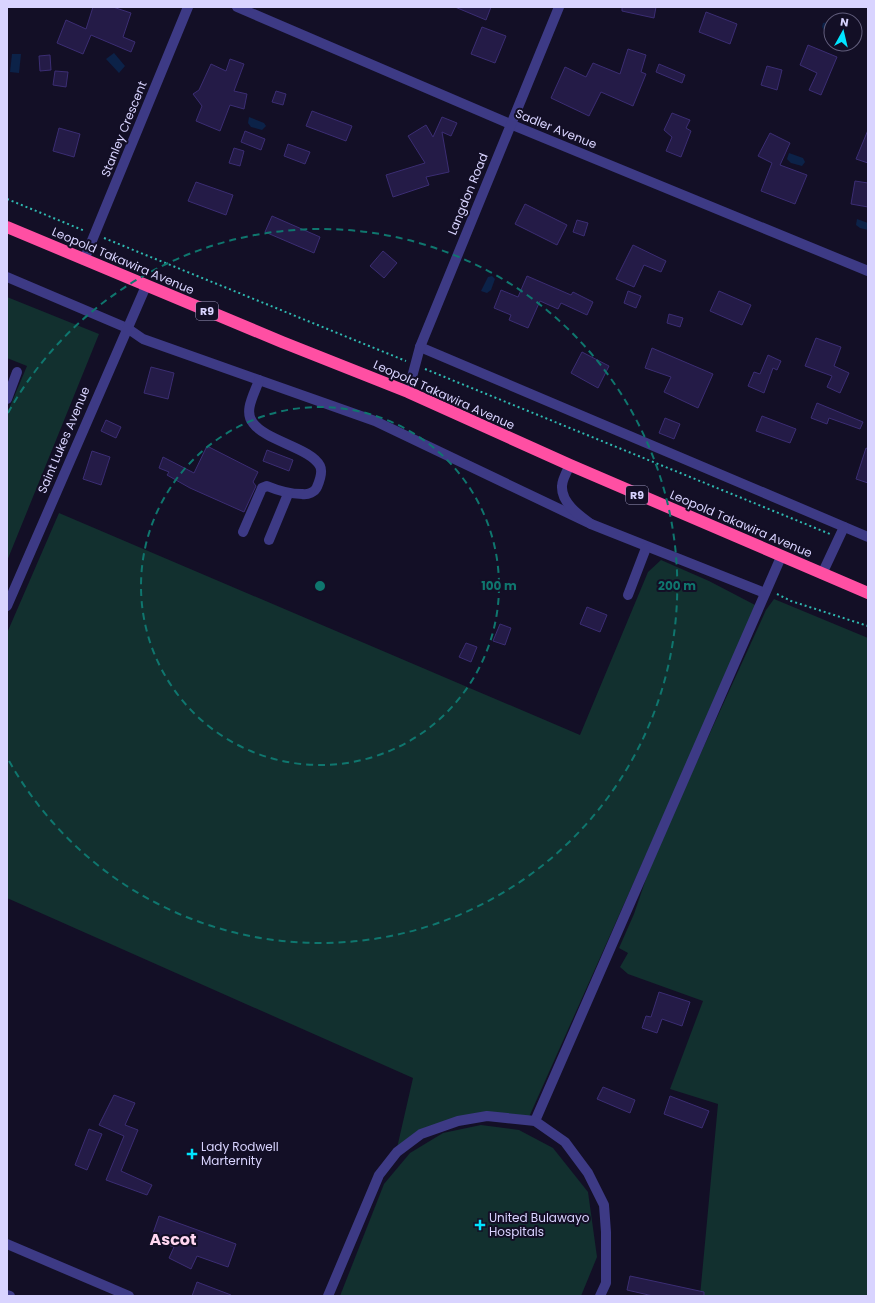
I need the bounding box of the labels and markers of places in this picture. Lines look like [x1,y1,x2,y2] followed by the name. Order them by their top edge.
[313,579,327,593] centre of rings
[201,1138,279,1169] place label: Lady Rodwell Marternity
[186,1148,198,1160] marker: Lady Rodwell Marternity
[489,1209,590,1240] place label: United Bulawayo Hospitals
[474,1219,486,1231] marker: United Bulawayo Hospitals

